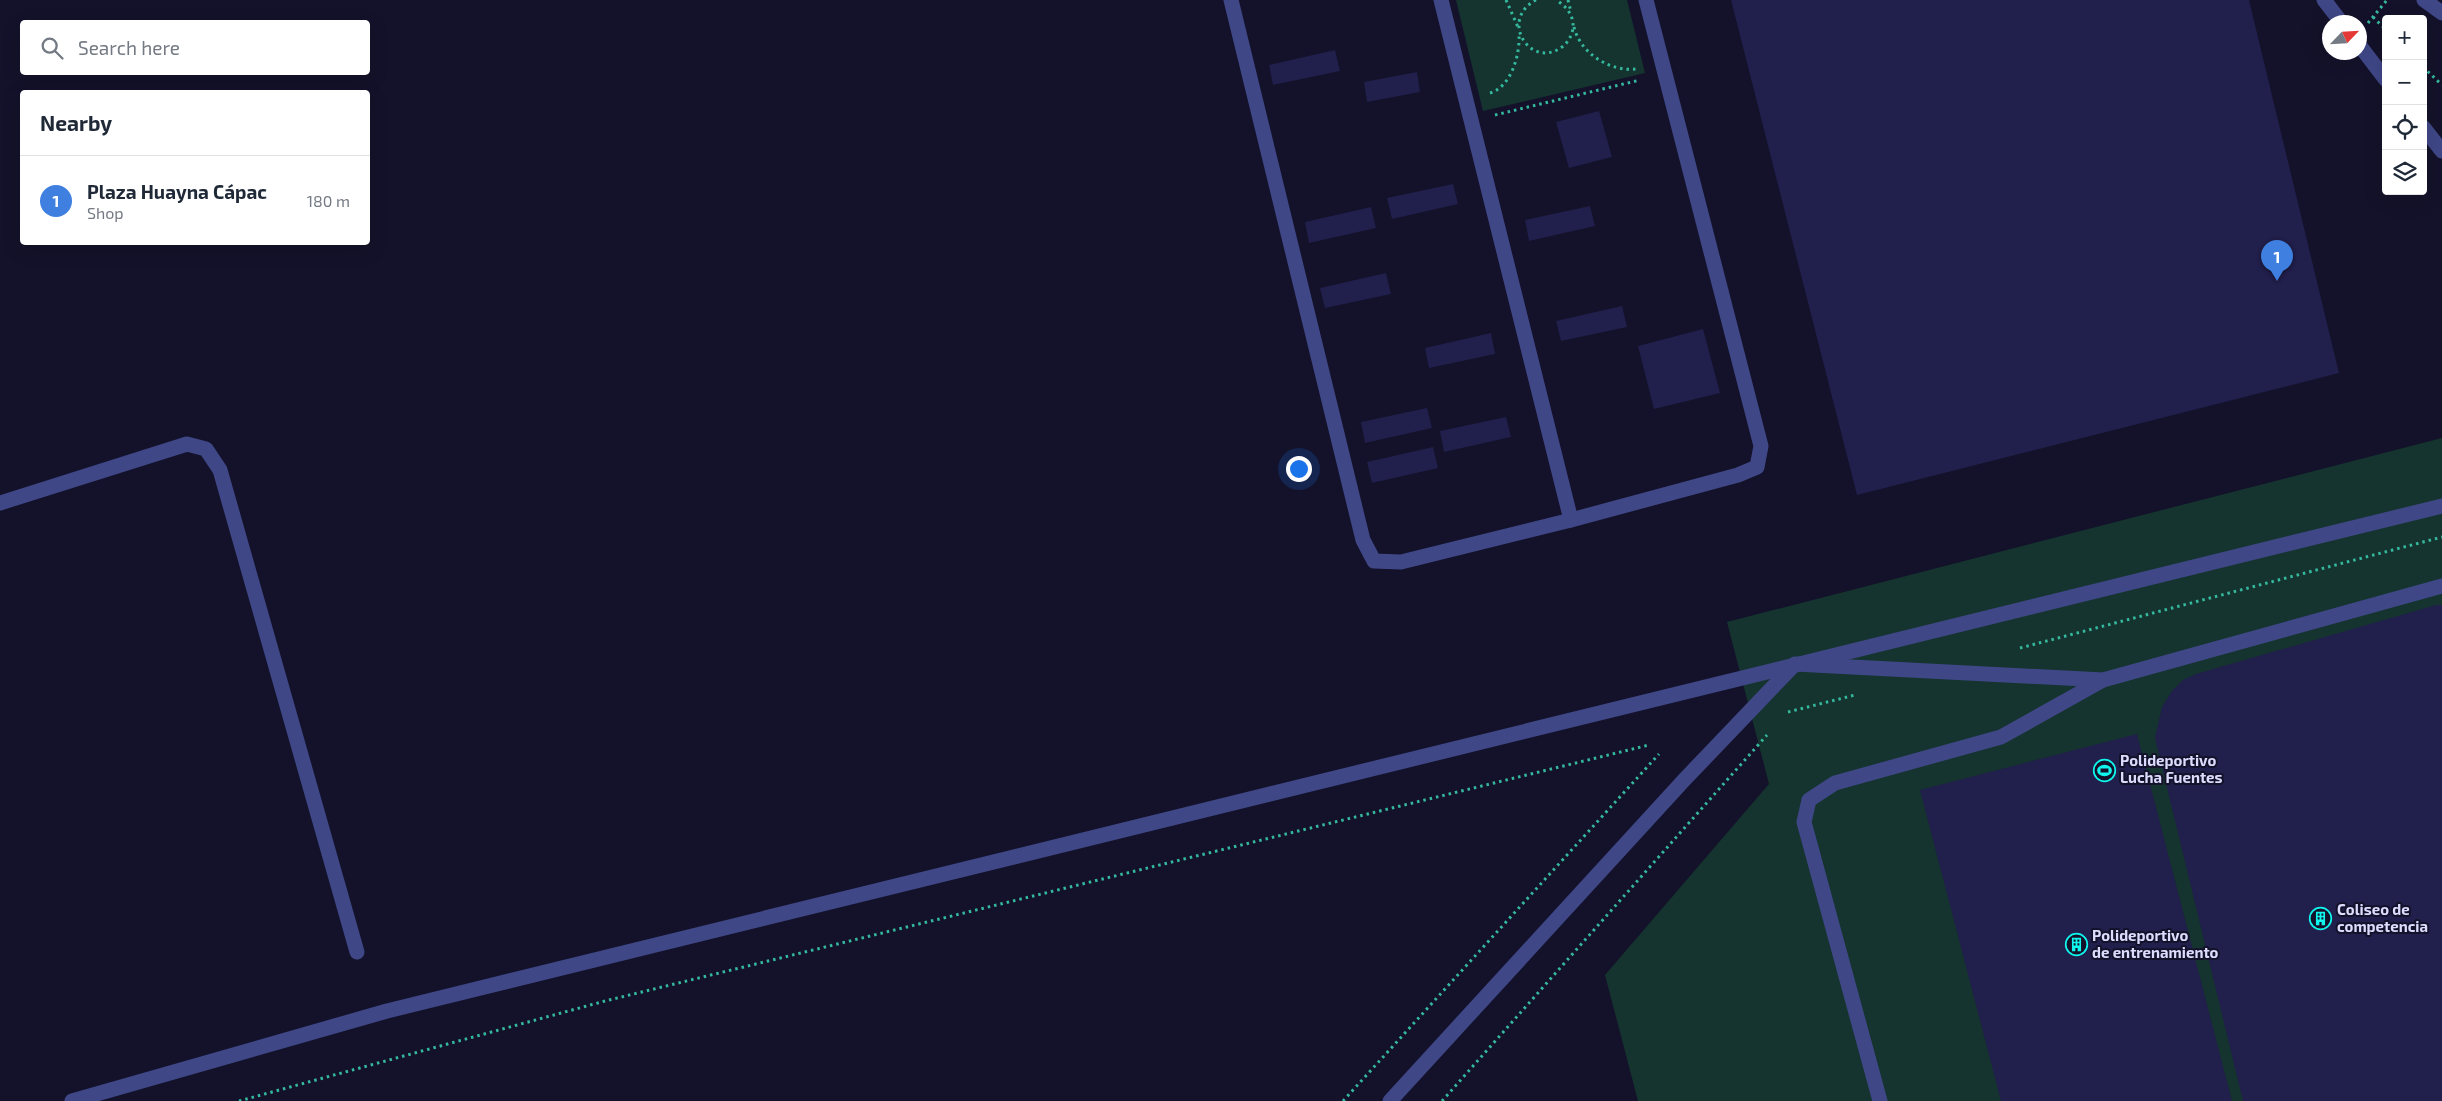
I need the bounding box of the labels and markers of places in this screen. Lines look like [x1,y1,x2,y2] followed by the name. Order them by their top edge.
[2261,240,2293,281] pin: 1
[2120,751,2223,786] place label: Polideportivo Lucha Fuentes
[2092,758,2116,782] sports icon: Polideportivo Lucha Fuentes
[2337,900,2428,935] place label: Coliseo de competencia
[2309,907,2333,931] building icon: Coliseo de competencia
[2092,926,2219,961] place label: Polideportivo de entrenamiento
[2064,933,2088,957] building icon: Polideportivo de entrenamiento

